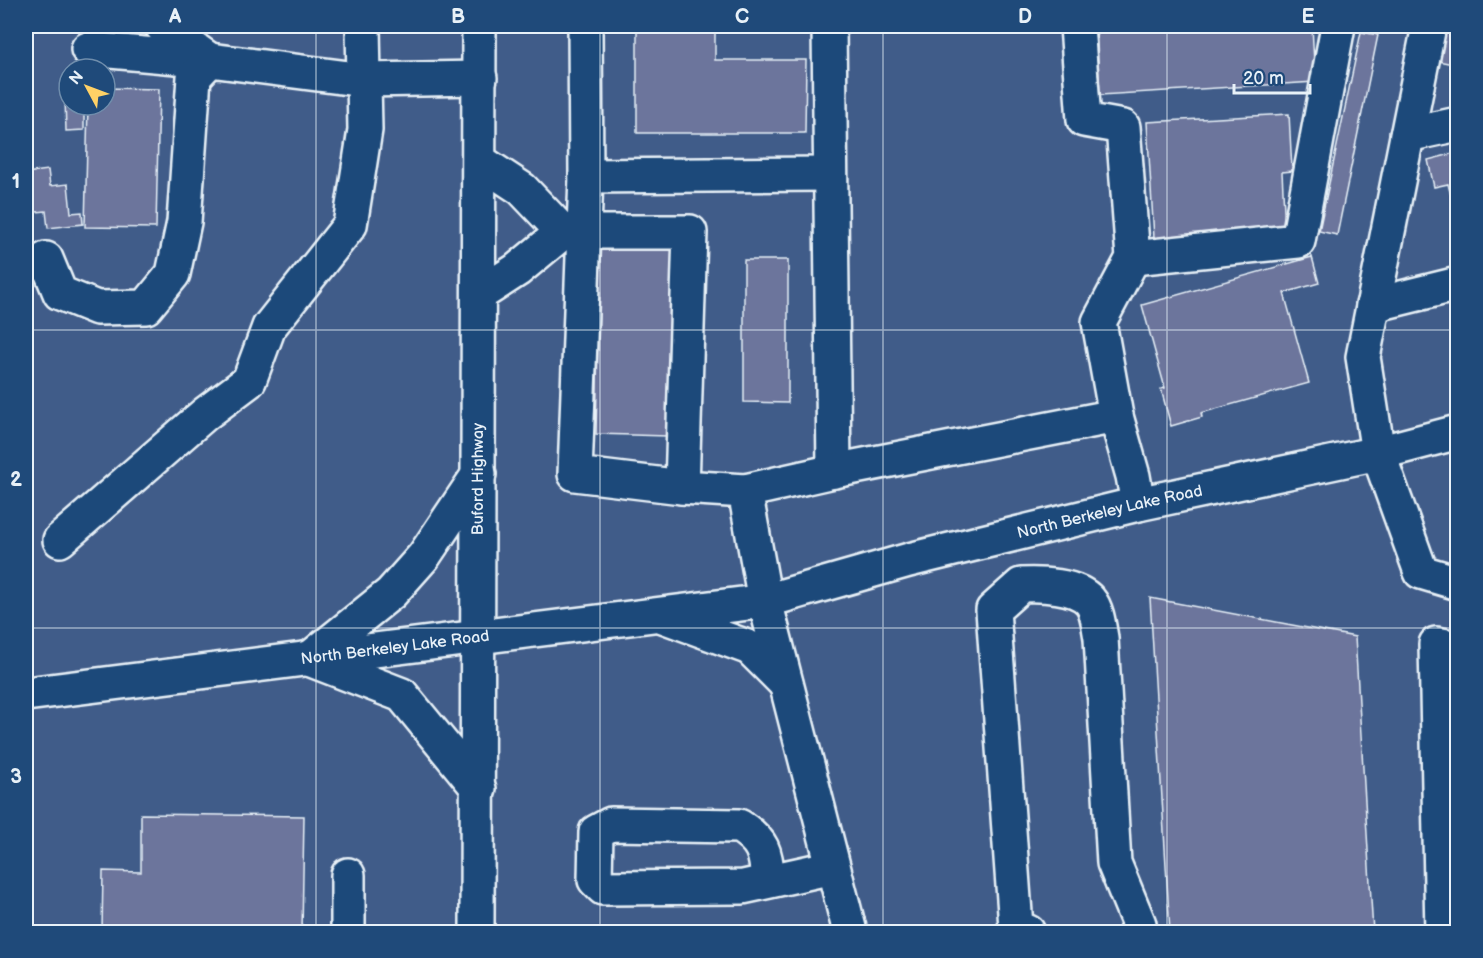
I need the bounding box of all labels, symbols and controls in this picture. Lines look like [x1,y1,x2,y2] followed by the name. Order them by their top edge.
[168,5,182,29] text: A
[451,5,465,29] text: B
[735,5,749,29] text: C
[1018,5,1032,29] text: D
[1302,5,1315,29] text: E
[57,57,117,117] north arrow
[1234,57,1310,95] scale bar
[66,67,88,89] text: N
[1243,68,1284,89] text: 20 m
[12,170,20,194] text: 1
[468,422,488,535] street label: Buford Highway
[10,468,22,492] text: 2
[1015,481,1204,543] street label: North Berkeley Lake Road
[300,626,490,669] street label: North Berkeley Lake Road
[10,765,22,789] text: 3

